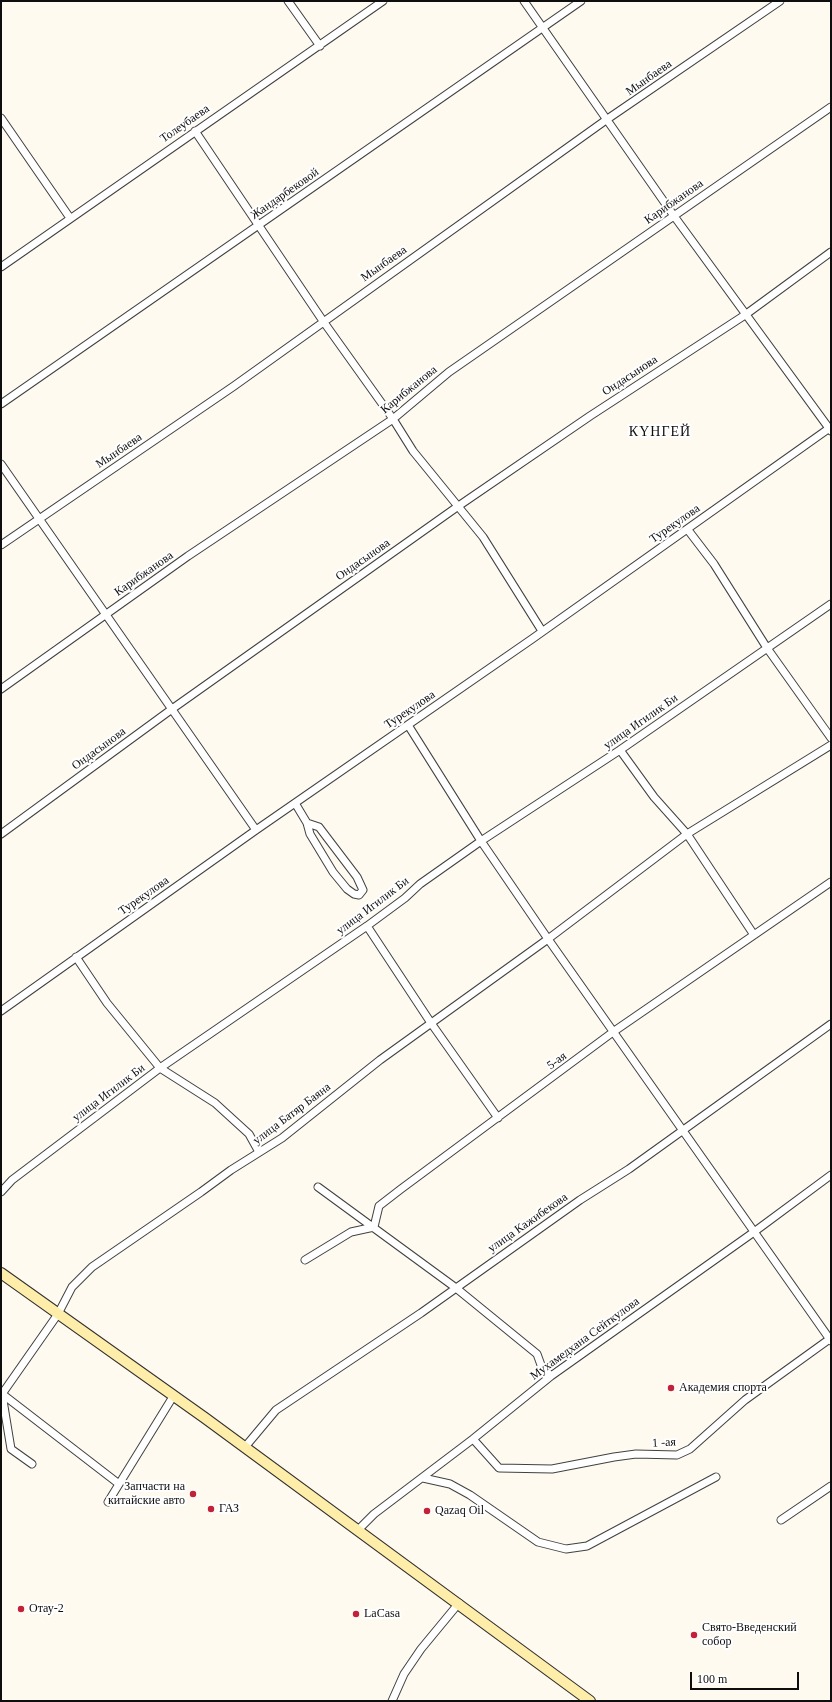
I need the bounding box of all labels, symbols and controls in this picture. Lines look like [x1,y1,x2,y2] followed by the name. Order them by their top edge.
[623,57,675,99] street label: Мынбаева
[158,102,212,146] street label: Толеубаева
[248,165,322,223] street label: Жандарбековой
[642,177,706,227] street label: Карибжанова
[358,243,410,285] street label: Мынбаева
[600,353,660,399] street label: Ондасынова
[378,363,440,417] street label: Карибжанова
[629,424,691,440] district label: КҮНГЕЙ
[93,430,145,472] street label: Мынбаева
[647,501,703,547] street label: Турекулова
[333,536,393,584] street label: Ондасынова
[112,549,176,599] street label: Карибжанова
[382,688,438,732] street label: Турекулова
[601,691,681,753] street label: улица Игилик Би
[69,725,129,773] street label: Ондасынова
[116,873,172,919] street label: Турекулова
[334,874,412,938] street label: улица Игилик Би
[544,1049,570,1073] street label: 5-ая
[70,1061,148,1125] street label: улица Игилик Би
[250,1080,334,1148] street label: улица Батяр Баяна
[485,1190,571,1256] street label: улица Кажибекова
[528,1295,642,1383] street label: Мухамедхана Сейткулова
[679,1381,767,1395] place label: Академия спорта
[666,1383,676,1393] marker: Академия спорта
[652,1435,676,1451] street label: 1 -ая
[108,1480,185,1508] place label: Запчасти на китайские авто
[188,1489,198,1499] marker: Запчасти на китайские авто
[219,1502,239,1516] place label: ГАЗ
[206,1504,216,1514] marker: ГАЗ
[435,1504,484,1518] place label: Qazaq Oil
[422,1506,432,1516] marker: Qazaq Oil
[29,1602,64,1616] place label: Отау-2
[16,1604,26,1614] marker: Отау-2
[364,1607,400,1621] place label: LaCasa
[351,1609,361,1619] marker: LaCasa
[702,1621,797,1649] place label: Свято-Введенский собор
[689,1630,699,1640] marker: Свято-Введенский собор
[692,1664,801,1690] scale bar
[697,1672,727,1686] text: 100 m

